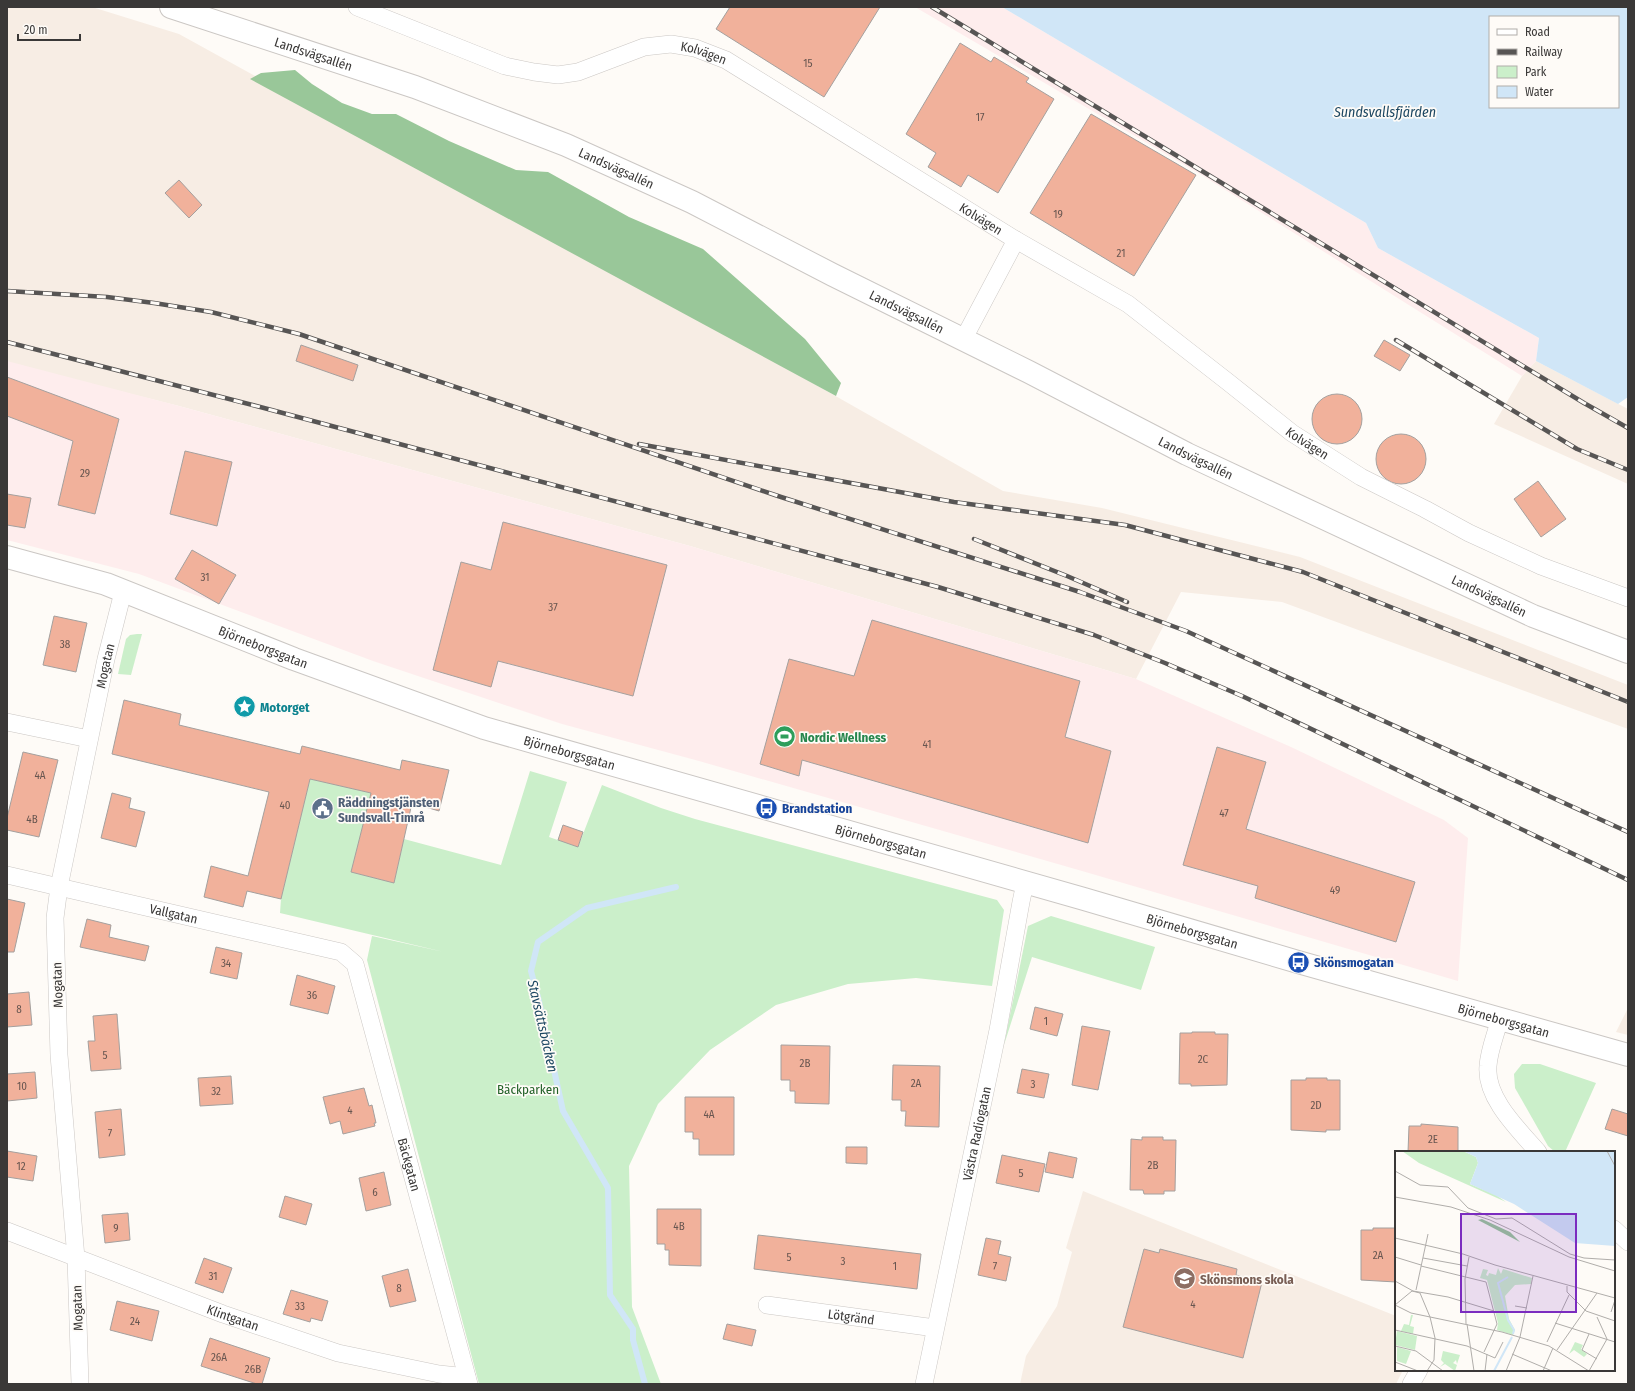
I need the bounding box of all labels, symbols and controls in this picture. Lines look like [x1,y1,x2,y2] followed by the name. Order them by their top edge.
[18,16,80,42] scale bar
[1489,16,1619,108] legend
[24,23,48,37] text: 20 m
[1525,25,1550,39] text: Road
[273,34,354,74] street label: Landsvägsallén
[679,39,729,68] street label: Kolvägen
[1525,45,1563,59] text: Railway
[803,57,813,70] house number: 15
[1525,65,1547,79] text: Park
[1525,85,1554,99] text: Water
[1333,104,1436,121] water label: Sundsvallsfjärden
[976,111,985,124] house number: 17
[576,145,656,192] street label: Landsvägsallén
[957,200,1005,238] street label: Kolvägen
[1053,208,1063,221] house number: 19
[1117,247,1125,260] house number: 21
[867,287,946,337] street label: Landsvägsallén
[1283,424,1331,462] street label: Kolvägen
[1156,434,1235,483] street label: Landsvägsallén
[80,467,90,480] house number: 29
[201,571,210,584] house number: 31
[1449,572,1529,620] street label: Landsvägsallén
[548,601,558,614] house number: 37
[216,623,310,671] street label: Björneborgsgatan
[60,638,71,651] house number: 38
[93,642,118,690] street label: Mogatan
[232,694,258,720] place icon: Motorget
[260,700,310,715] place label: Motorget
[771,724,797,750] sports icon: Nordic Wellness
[800,730,887,745] place label: Nordic Wellness
[522,733,617,773] street label: Björneborgsgatan
[922,738,932,751] house number: 41
[34,769,46,782] house number: 4A
[338,795,440,825] place label: Räddningstjänsten Sundsvall-Timrå
[753,795,779,821] bus stop icon: Brandstation
[309,796,335,822] public building icon: Räddningstjänsten Sundsvall-Timrå
[279,799,291,812] house number: 40
[782,801,852,816] place label: Brandstation
[1219,807,1229,820] house number: 47
[26,813,38,826] house number: 4B
[833,821,928,862] street label: Björneborgsgatan
[1330,884,1340,897] house number: 49
[148,901,199,927] street label: Vallgatan
[1145,911,1240,952] street label: Björneborgsgatan
[1285,949,1311,975] bus stop icon: Skönsmogatan
[1314,955,1394,970] place label: Skönsmogatan
[221,957,232,970] house number: 34
[49,962,66,1008] street label: Mogatan
[523,977,561,1074] water label: Stavsättsbäcken
[307,989,318,1002] house number: 36
[1456,1000,1551,1041] street label: Björneborgsgatan
[16,1003,22,1016] house number: 8
[1044,1015,1048,1028] house number: 1
[102,1049,108,1062] house number: 5
[1198,1053,1209,1066] house number: 2C
[800,1057,810,1070] house number: 2B
[911,1077,922,1090] house number: 2A
[1031,1078,1036,1091] house number: 3
[17,1080,27,1093] house number: 10
[497,1082,559,1097] park label: Bäckparken
[211,1085,221,1098] house number: 32
[960,1085,994,1182] street label: Västra Radiogatan
[1310,1099,1322,1112] house number: 2D
[347,1104,353,1117] house number: 4
[703,1108,715,1121] house number: 4A
[108,1127,113,1140] house number: 7
[1428,1133,1438,1146] house number: 2E
[395,1136,423,1193] street label: Bäckgatan
[1395,1151,1615,1371] inset map
[1148,1159,1158,1172] house number: 2B
[16,1160,26,1173] house number: 12
[1018,1167,1024,1180] house number: 5
[372,1186,378,1199] house number: 6
[673,1220,685,1233] house number: 4B
[113,1222,119,1235] house number: 9
[1373,1249,1384,1262] house number: 2A
[786,1251,792,1264] house number: 5
[841,1255,846,1268] house number: 3
[893,1260,897,1273] house number: 1
[993,1260,998,1273] house number: 7
[1171,1266,1197,1292] school or university icon: Skönsmons skola
[209,1270,218,1283] house number: 31
[1200,1272,1294,1287] place label: Skönsmons skola
[396,1282,402,1295] house number: 8
[69,1285,86,1331] street label: Mogatan
[1190,1298,1196,1311] house number: 4
[295,1300,305,1313] house number: 33
[205,1302,261,1334] street label: Klintgatan
[827,1306,875,1328] street label: Lötgränd
[130,1315,141,1328] house number: 24
[211,1351,227,1364] house number: 26A
[245,1363,261,1376] house number: 26B

